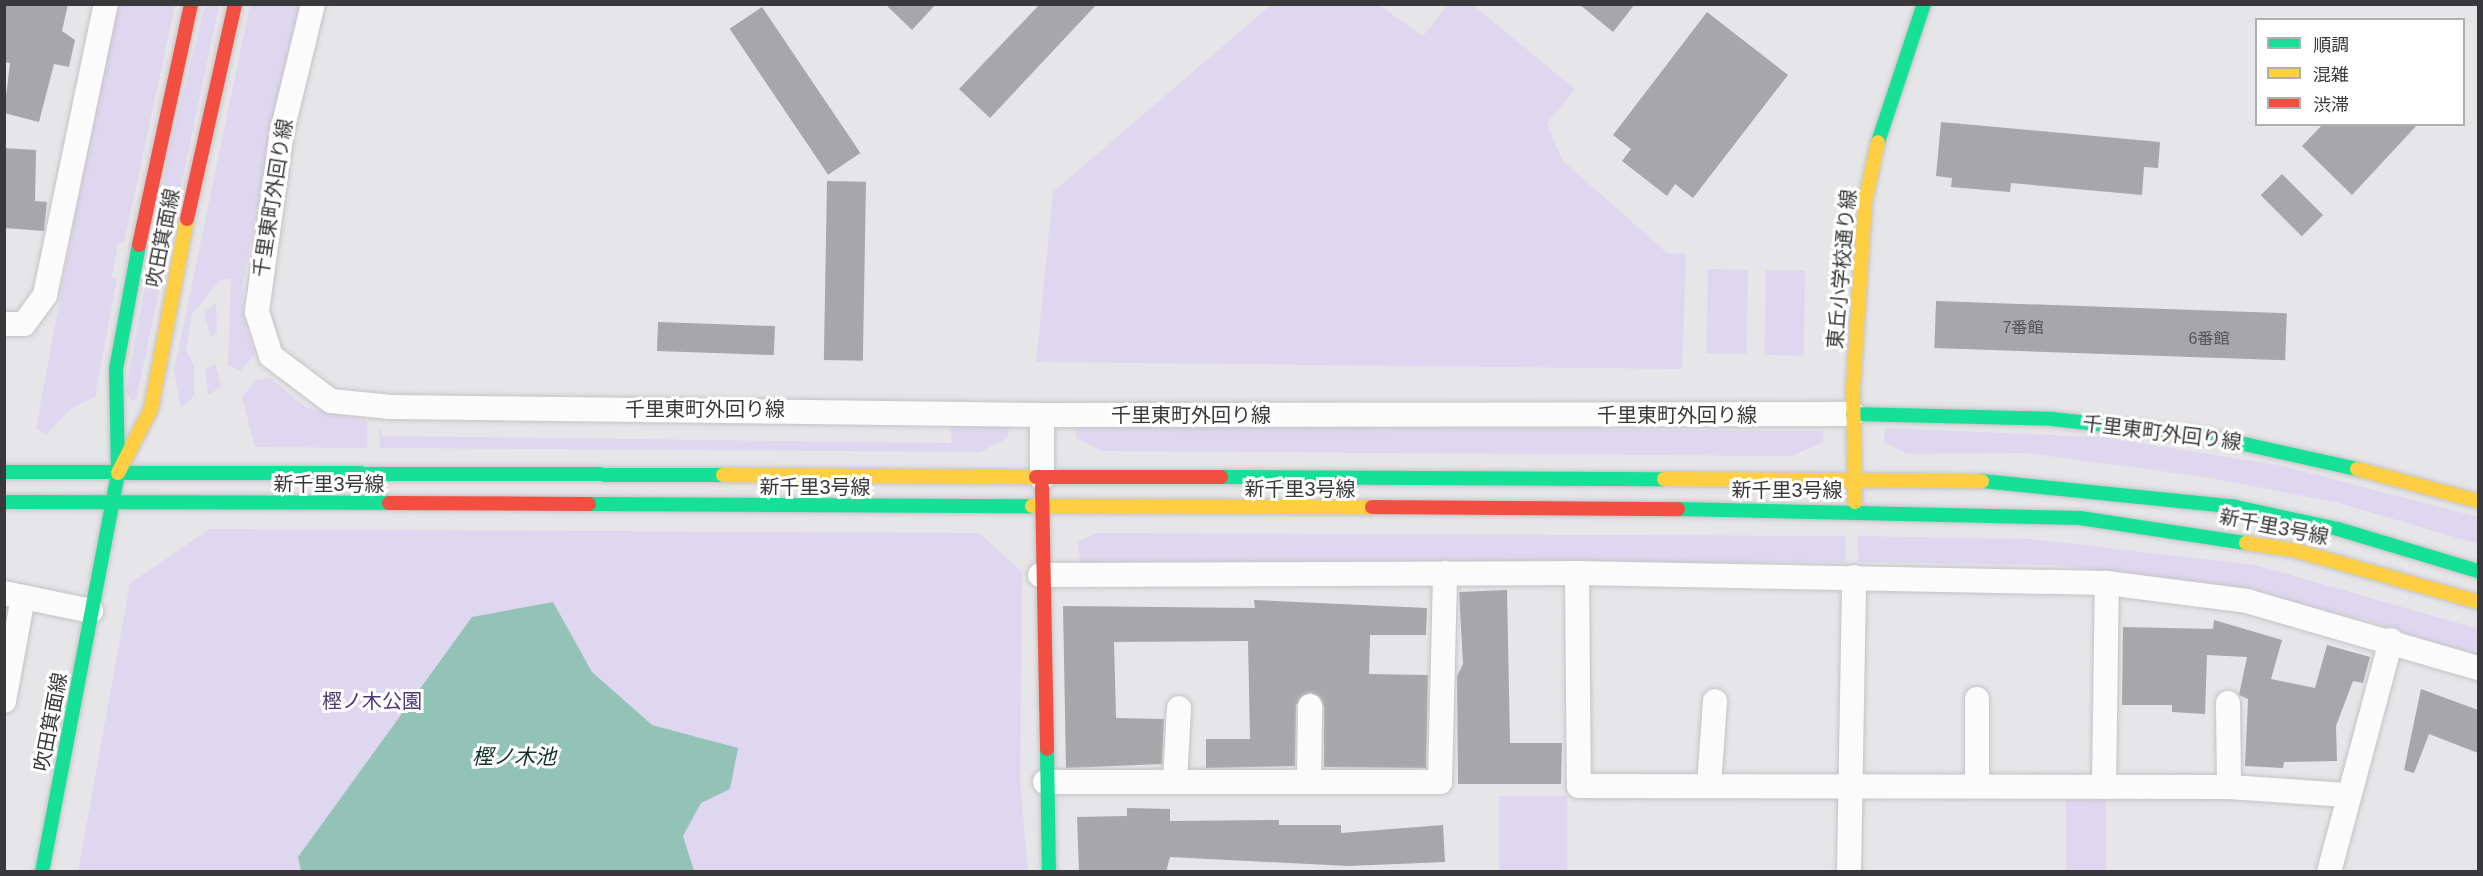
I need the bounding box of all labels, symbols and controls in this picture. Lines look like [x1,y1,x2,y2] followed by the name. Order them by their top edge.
[2255,18,2465,126] legend
[2313,35,2349,55] text: 順調
[2313,65,2349,85] text: 混雑
[2313,95,2349,115] text: 渋滞
[249,117,297,279] street label: 千里東町外回り線
[142,187,184,289] street label: 吹田箕面線
[1823,188,1861,350] street label: 東丘小学校通り線
[2003,318,2043,338] house number: 7番館
[2189,329,2229,349] house number: 6番館
[625,397,785,421] street label: 千里東町外回り線
[1111,403,1271,427] street label: 千里東町外回り線
[1597,403,1757,427] street label: 千里東町外回り線
[2081,411,2243,455] street label: 千里東町外回り線
[273,472,385,496] street label: 新千里3号線
[759,475,871,499] street label: 新千里3号線
[1244,477,1356,501] street label: 新千里3号線
[1731,478,1843,502] street label: 新千里3号線
[2217,505,2331,549] street label: 新千里3号線
[30,671,72,773] street label: 吹田箕面線
[322,689,422,713] park label: 樫ノ木公園
[472,744,556,770] water label: 樫ノ木池

